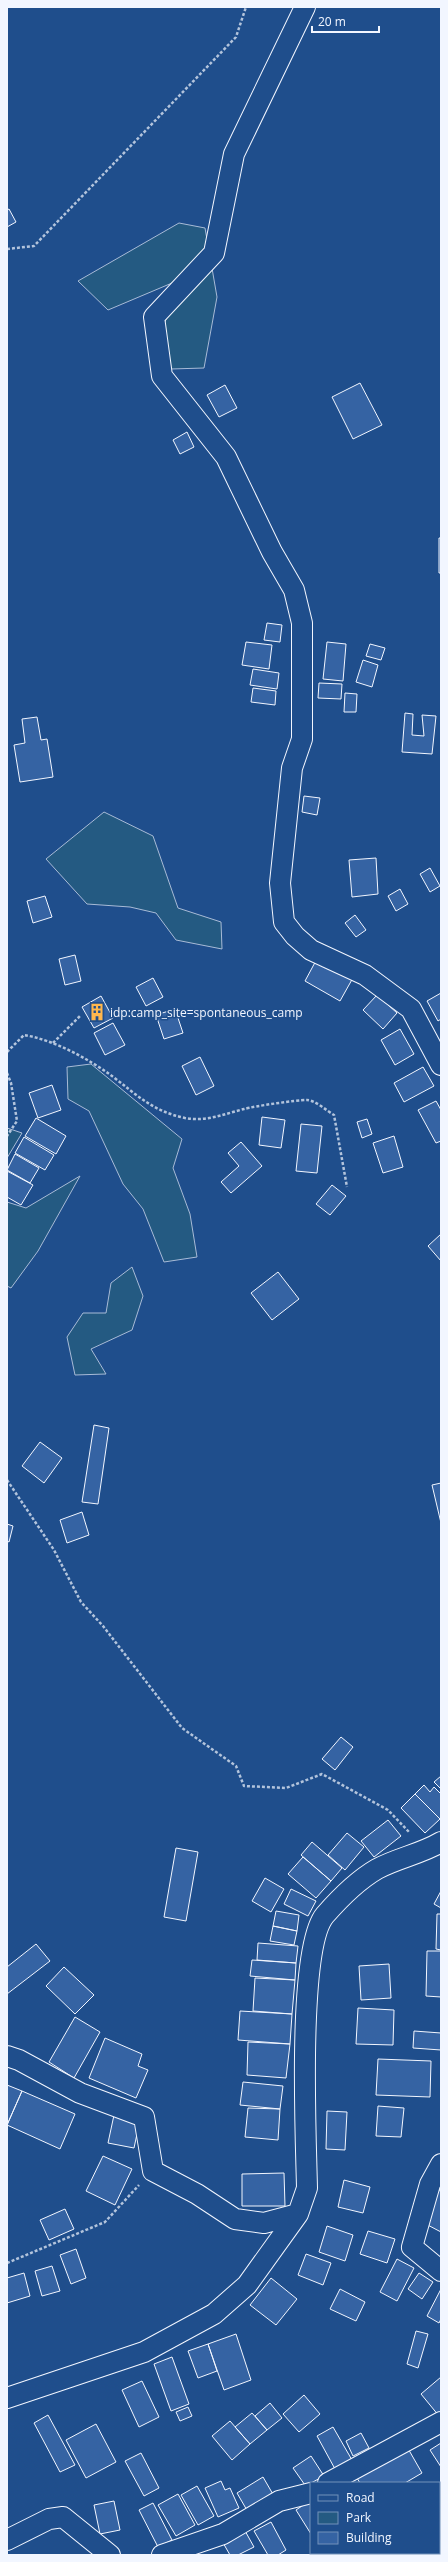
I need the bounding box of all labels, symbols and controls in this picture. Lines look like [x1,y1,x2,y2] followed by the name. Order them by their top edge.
[312,8,379,34] scale bar
[318,13,346,30] text: 20 m
[87,1002,107,1022] building icon: idp:camp_site=spontaneous_camp
[110,1004,303,1021] place label: idp:camp_site=spontaneous_camp
[310,2482,440,2554] legend
[346,2489,375,2506] text: Road
[346,2509,372,2526] text: Park
[346,2529,392,2546] text: Building

